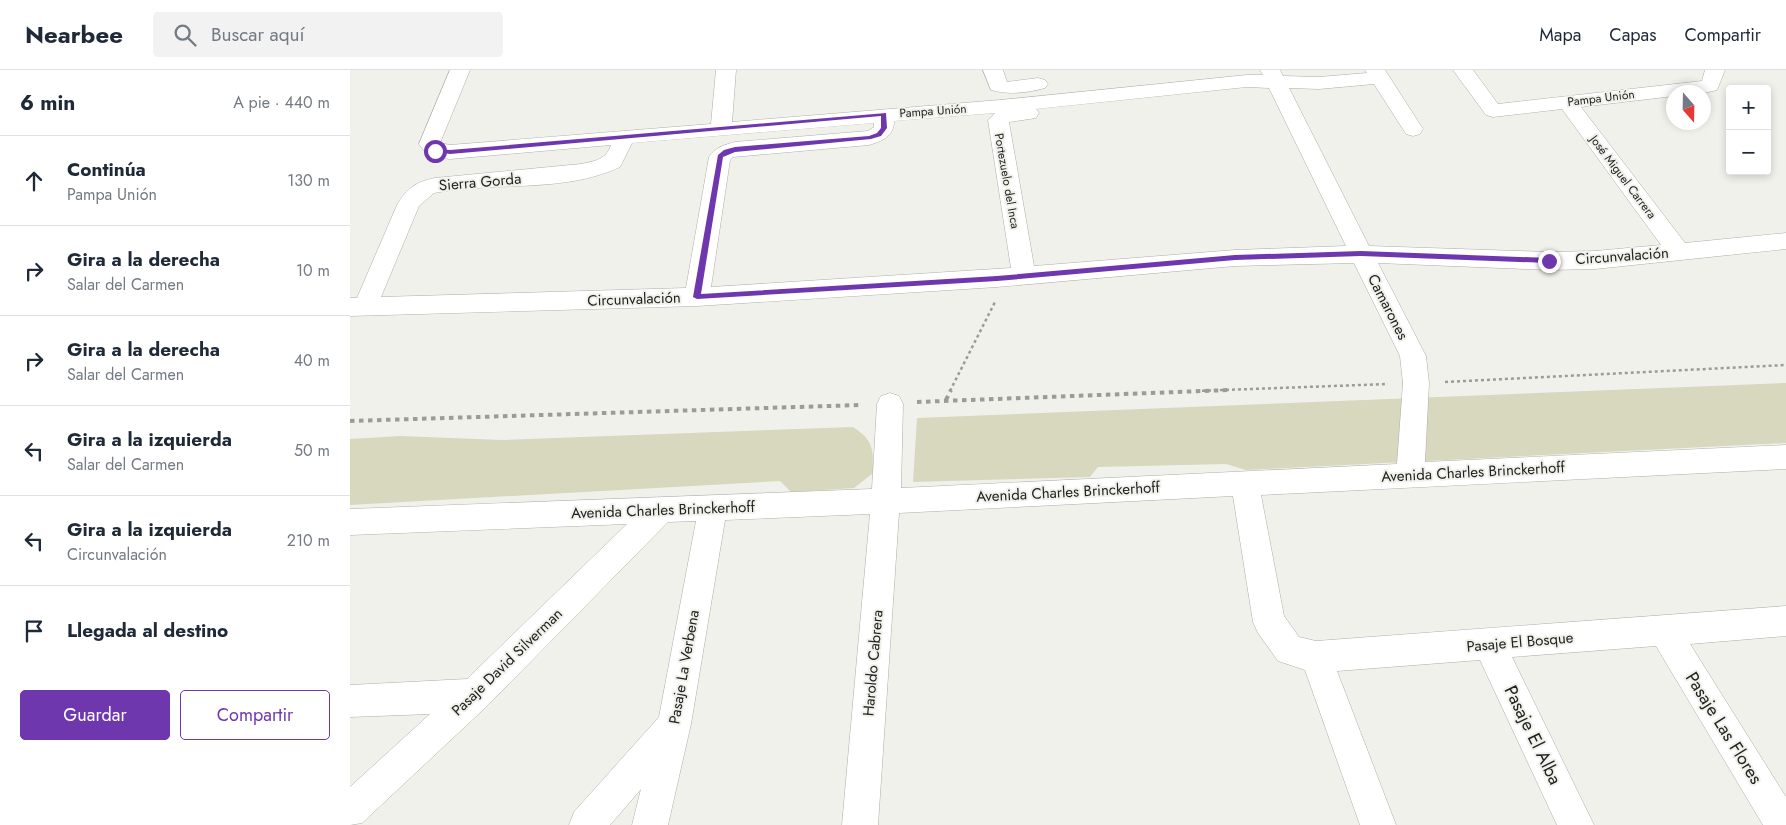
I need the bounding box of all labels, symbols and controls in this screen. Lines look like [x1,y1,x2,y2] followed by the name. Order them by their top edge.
[153,12,503,57] search box
[25,17,123,52] text: Nearbee
[171,21,199,49] icon: search
[211,21,304,48] text: Buscar aquí
[1539,22,1581,48] text: Mapa
[1609,22,1657,48] text: Capas
[1685,22,1761,48] text: Compartir
[1566,85,1636,111] street label: Pampa Unión
[1666,85,1711,130] north arrow
[1726,85,1771,175] map controls
[1726,85,1771,130] button: +
[20,88,75,118] text: 6 min
[233,91,330,114] text: A pie · 440 m
[899,100,967,122] street label: Pampa Unión
[1584,130,1661,223] street label: José Miguel Carrera
[1726,130,1771,175] button: −
[990,132,1024,230] street label: Portezuelo del Inca
[424,140,447,163] route start
[67,156,146,183] text: Continúa
[20,167,48,195] icon: ahead
[438,167,522,197] street label: Sierra Gorda
[287,169,330,192] text: 130 m
[67,183,157,206] text: Pampa Unión
[1575,242,1669,270] street label: Circunvalación
[67,246,220,273] text: Gira a la derecha
[1538,250,1561,273] route end
[20,257,48,285] icon: right
[296,259,330,282] text: 10 m
[1362,270,1414,344] street label: Camarones
[67,273,184,296] text: Salar del Carmen
[587,286,681,312] street label: Circunvalación
[67,336,220,363] text: Gira a la derecha
[20,347,48,375] icon: right
[294,349,330,372] text: 40 m
[67,363,184,386] text: Salar del Carmen
[67,426,232,453] text: Gira a la izquierda
[20,437,48,465] icon: left
[294,439,330,462] text: 50 m
[67,453,184,476] text: Salar del Carmen
[1381,456,1566,488] street label: Avenida Charles Brinckerhoff
[976,476,1161,508] street label: Avenida Charles Brinckerhoff
[571,496,756,524] street label: Avenida Charles Brinckerhoff
[67,516,232,543] text: Gira a la izquierda
[20,527,48,555] icon: left
[287,529,330,552] text: 210 m
[67,543,167,566] text: Circunvalación
[447,603,567,721] street label: Pasaje David Silverman
[663,608,705,726] street label: Pasaje La Verbena
[857,609,889,717] street label: Haroldo Cabrera
[20,617,48,645] icon: arrive
[67,617,228,644] text: Llegada al destino
[1466,626,1575,658] street label: Pasaje El Bosque
[1679,667,1769,789] street label: Pasaje Las Flores
[1498,681,1568,789] street label: Pasaje El Alba
[20,690,170,740] button: Guardar
[180,690,330,740] button: Compartir

